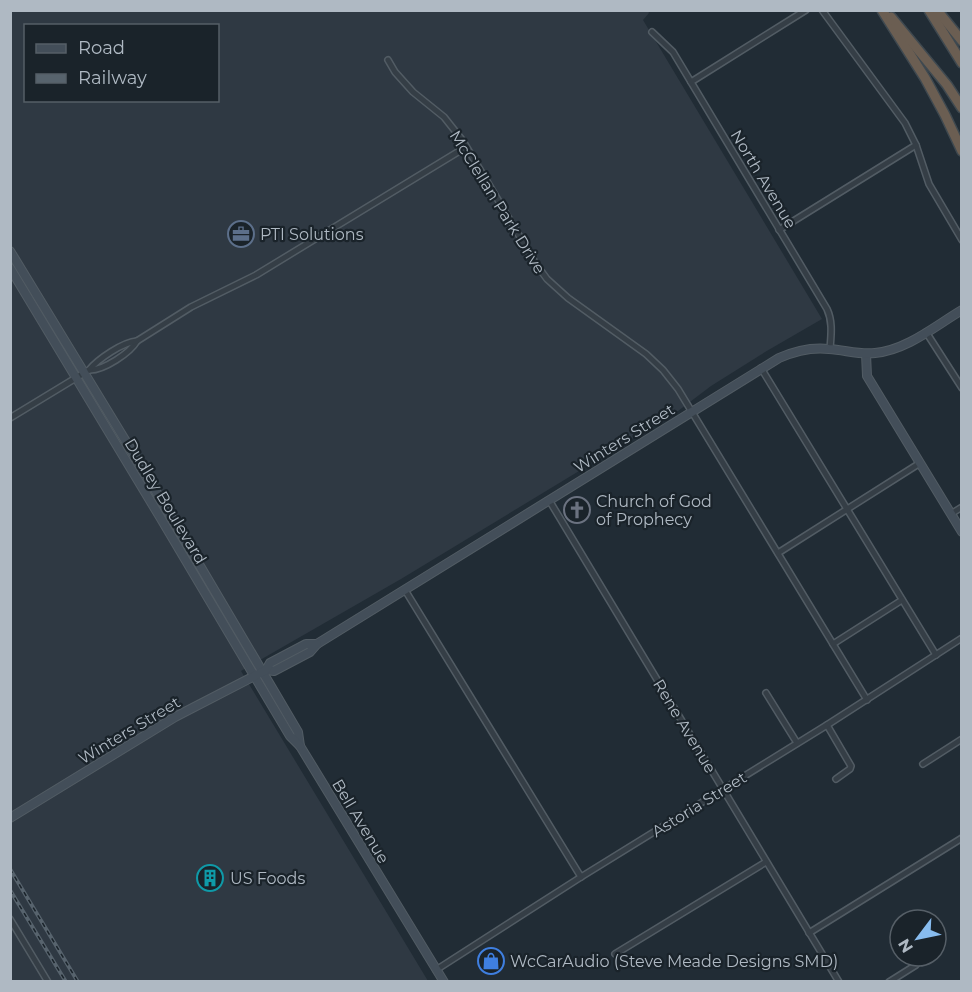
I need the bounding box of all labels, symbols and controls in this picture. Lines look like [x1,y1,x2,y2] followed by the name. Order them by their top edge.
[24,24,219,102] legend
[78,37,125,59] text: Road
[78,67,147,89] text: Railway
[446,127,549,277] street label: McClellan Park Drive
[727,127,800,232] street label: North Avenue
[226,219,256,249] office icon: PTI Solutions
[260,225,364,244] place label: PTI Solutions
[570,400,679,477] street label: Winters Street
[121,435,211,567] street label: Dudley Boulevard
[596,492,712,529] place label: Church of God of Prophecy
[562,495,592,525] church icon: Church of God of Prophecy
[649,676,720,777] street label: Rene Avenue
[75,692,184,768] street label: Winters Street
[648,767,751,841] street label: Astoria Street
[328,776,393,867] street label: Bell Avenue
[195,863,225,893] building icon: US Foods
[230,869,305,888] place label: US Foods
[888,908,948,968] north arrow
[894,935,917,956] text: N
[476,946,506,976] shop icon: WcCarAudio (Steve Meade Designs SMD)
[510,952,838,971] place label: WcCarAudio (Steve Meade Designs SMD)

